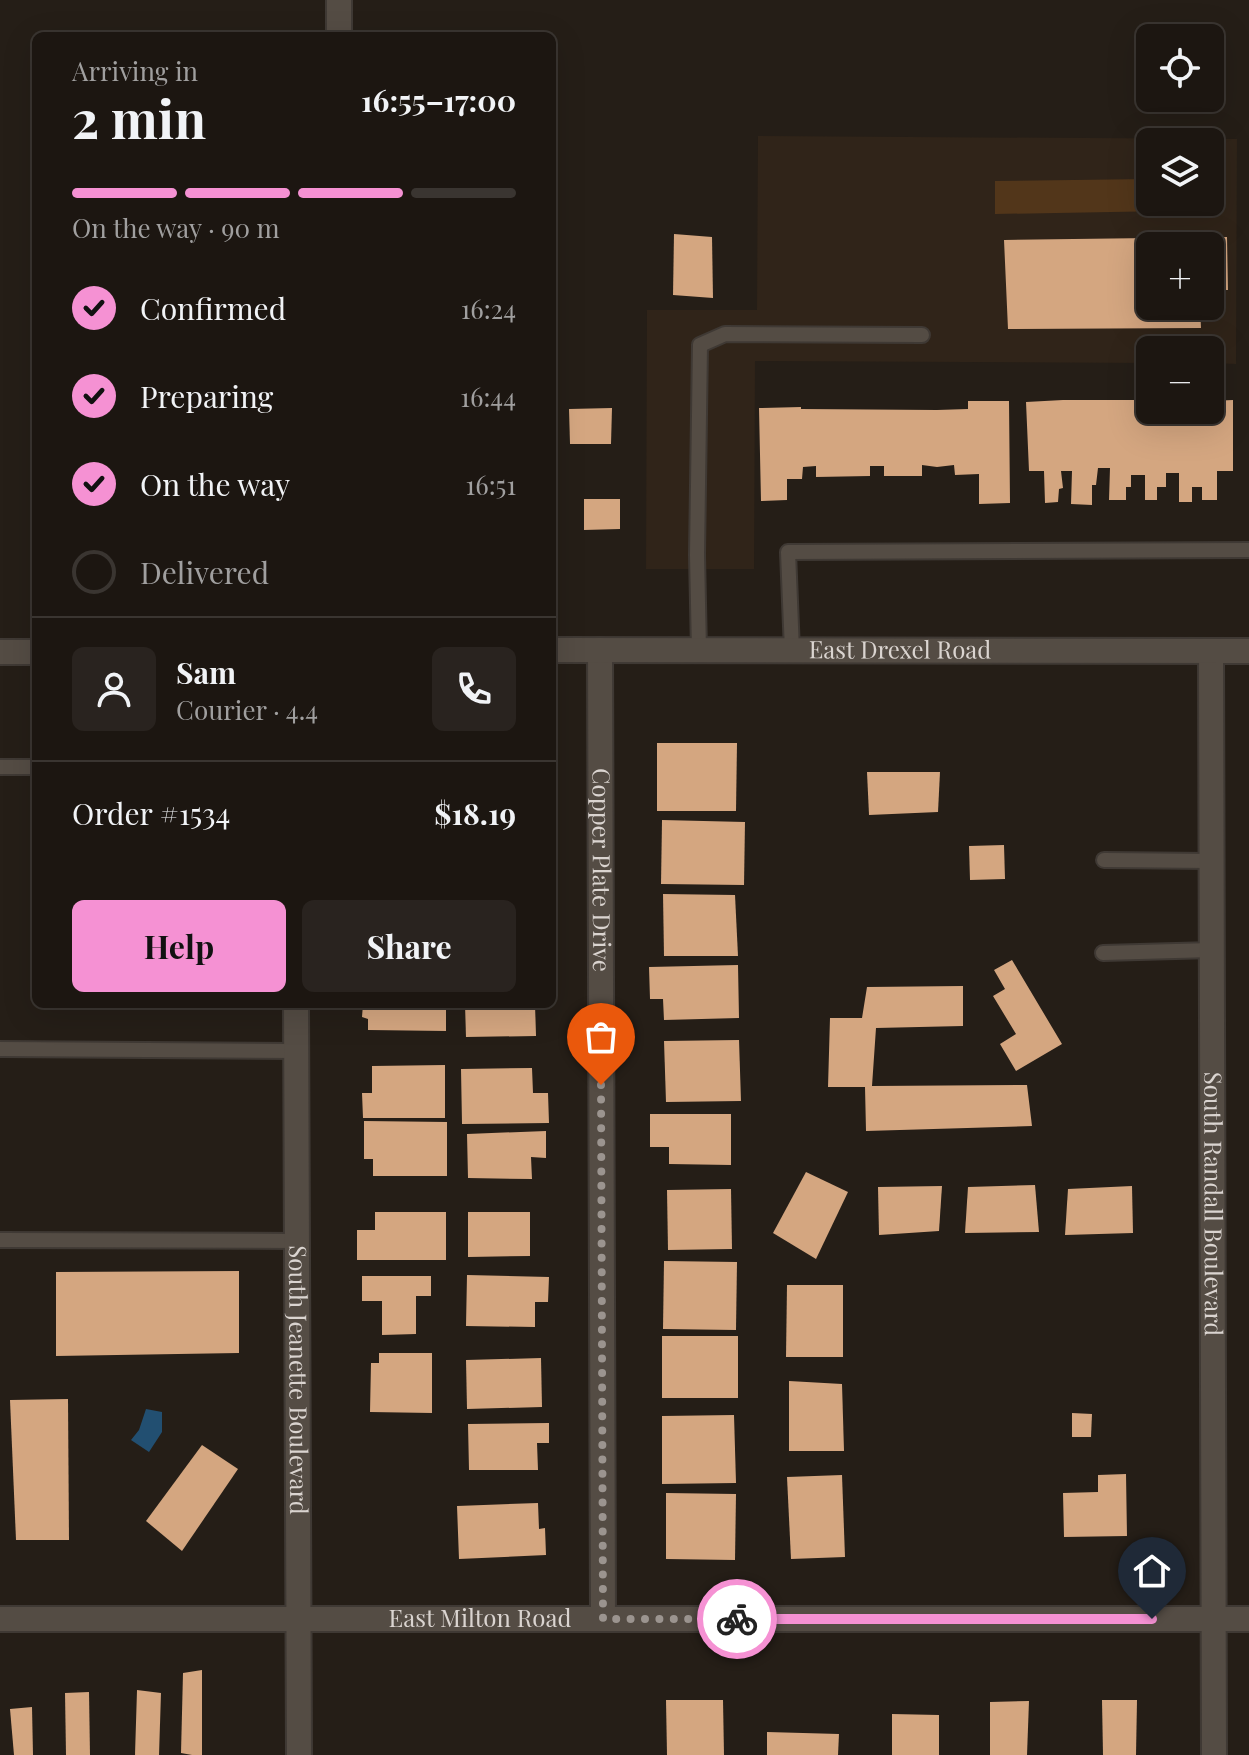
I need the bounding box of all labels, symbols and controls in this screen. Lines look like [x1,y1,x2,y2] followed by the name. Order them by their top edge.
[1136,24,1224,424] map controls
[1136,24,1224,112] button: locate
[72,53,198,88] text: Arriving in
[361,80,516,120] text: 16:55–17:00
[72,83,206,152] text: 2 min
[1136,128,1224,216] button: layers
[72,210,280,245] text: On the way · 90 m
[1136,232,1224,320] button: +
[72,286,116,330] icon: check
[140,288,286,328] text: Confirmed
[461,291,516,326] text: 16:24
[1136,336,1224,424] button: −
[72,374,116,418] icon: check
[140,376,273,416] text: Preparing
[460,379,516,414] text: 16:44
[72,462,116,506] icon: check
[140,464,290,504] text: On the way
[466,467,516,502] text: 16:51
[140,552,269,592] text: Delivered
[809,632,991,665] street label: East Drexel Road
[72,647,156,731] button: person
[432,647,516,731] button: phone
[176,652,236,692] text: Sam
[176,692,318,727] text: Courier · 4.4
[586,768,619,972] street label: Copper Plate Drive
[72,793,230,833] text: Order #1534
[434,793,516,833] text: $18.19
[72,900,286,992] button: Help
[302,900,516,992] button: Share
[567,1003,635,1085] pin
[579,1015,623,1059] icon: bag
[1198,1072,1231,1336] street label: South Randall Boulevard
[283,1245,316,1515] street label: South Jeanette Boulevard
[1118,1537,1186,1619] pin
[1130,1549,1174,1593] icon: home
[697,1579,777,1659] courier
[715,1597,759,1641] icon: bike
[389,1601,571,1633] street label: East Milton Road

